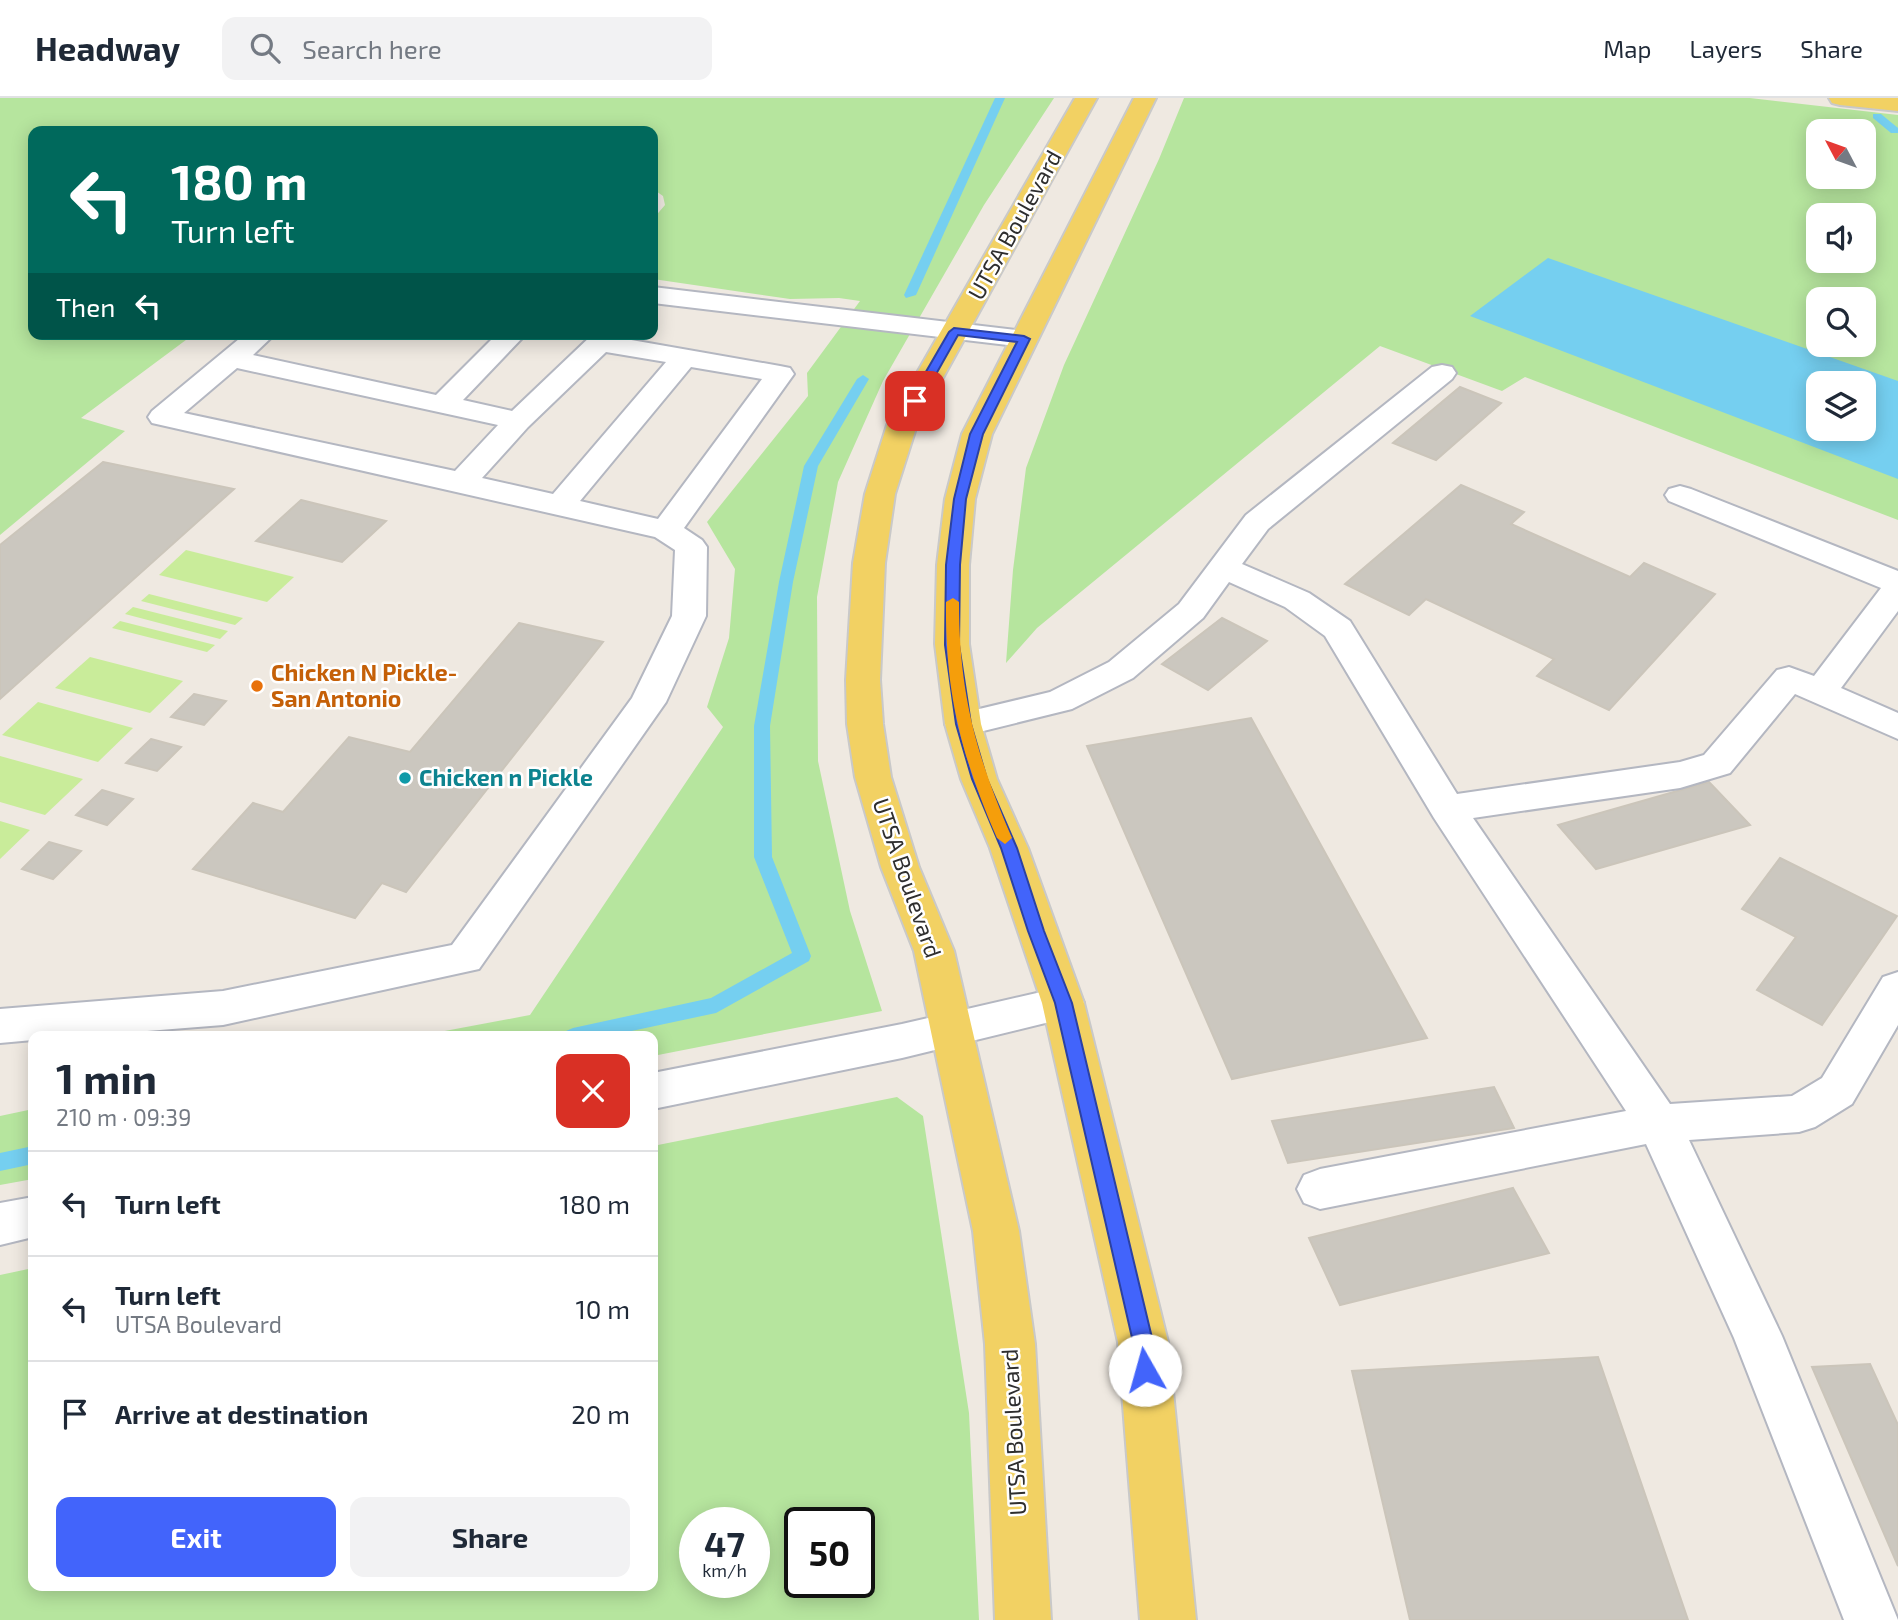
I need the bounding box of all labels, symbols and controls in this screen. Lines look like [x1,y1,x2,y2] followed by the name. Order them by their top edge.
[222,17,712,80] search box
[35,28,180,68] text: Headway
[246,29,284,67] icon: search
[302,33,442,64] text: Search here
[1603,34,1651,63] text: Map
[1689,34,1762,63] text: Layers
[1800,34,1863,63] text: Share
[1806,119,1876,189] north arrow
[1806,119,1876,441] map controls
[961,145,1067,304] street label: UTSA Boulevard
[171,151,307,210] text: 180 m
[56,154,147,245] icon: left
[1806,203,1876,273] button: sound
[171,211,295,249] text: Turn left
[129,287,167,325] icon: left
[1806,287,1876,357] button: search
[56,291,115,322] text: Then
[885,371,945,431] pin
[1806,371,1876,441] button: layers
[896,382,934,420] icon: arrive
[271,658,457,712] place label: Chicken N Pickle- San Antonio
[249,678,265,694] marker: Chicken N Pickle- San Antonio
[419,763,593,791] place label: Chicken n Pickle
[397,770,413,786] marker: Chicken n Pickle
[868,794,948,961] street label: UTSA Boulevard
[56,1052,157,1102] text: 1 min
[556,1054,630,1128] button: close
[56,1103,191,1131] text: 210 m · 09:39
[56,1185,94,1223] icon: left
[115,1188,221,1219] text: Turn left
[560,1188,630,1219] text: 180 m
[115,1279,221,1310] text: Turn left
[56,1290,94,1328] icon: left
[575,1293,630,1324] text: 10 m
[115,1310,282,1338] text: UTSA Boulevard
[1108,1333,1182,1407] position arrow
[995,1348,1031,1516] street label: UTSA Boulevard
[56,1395,94,1433] icon: arrive
[115,1398,368,1429] text: Arrive at destination
[571,1398,630,1429] text: 20 m
[56,1497,336,1577] button: Exit
[350,1497,630,1577] button: Share
[784,1507,875,1598] speed limit sign: 50
[704,1522,745,1564] text: 47
[702,1559,747,1581] text: km/h

